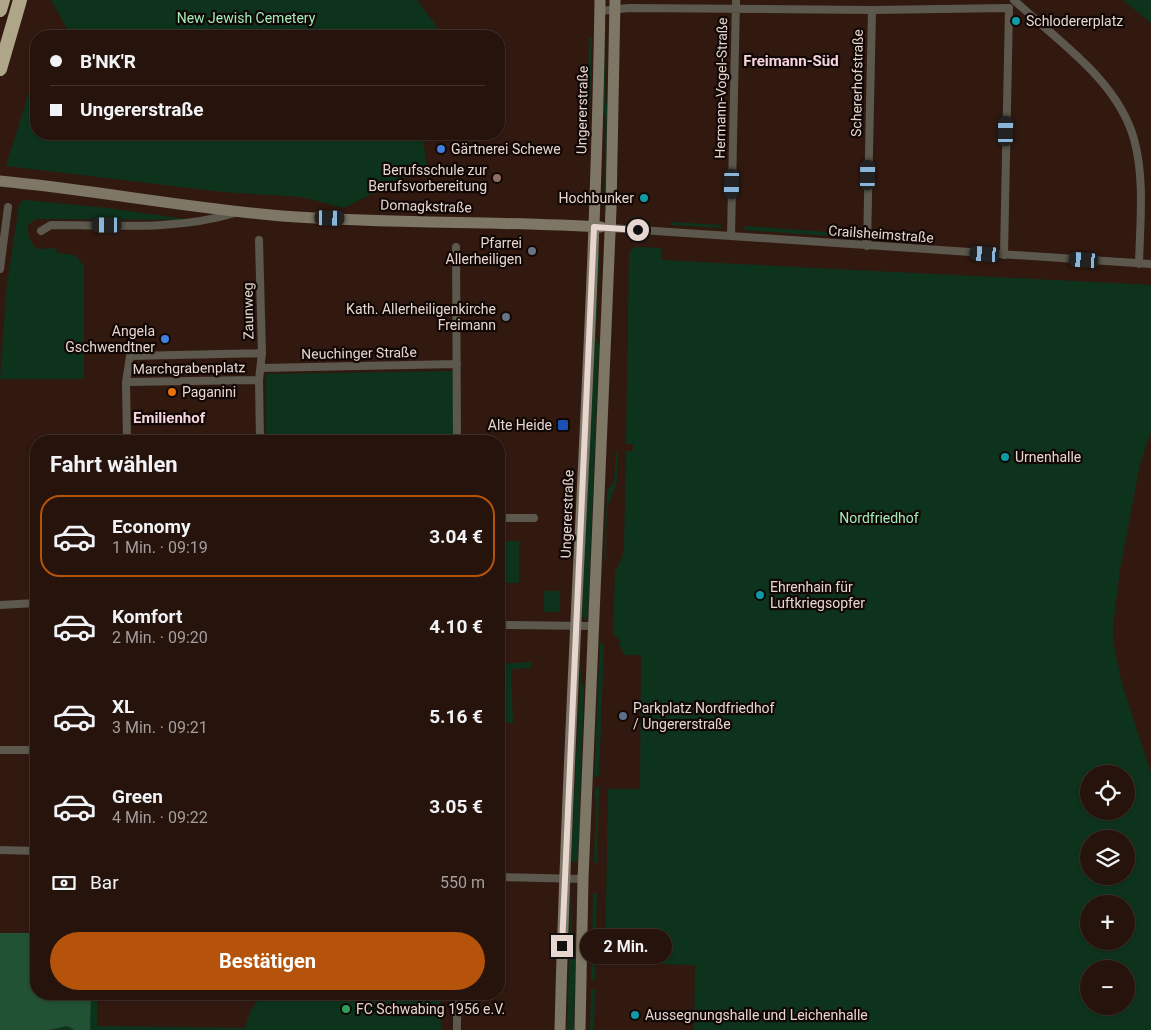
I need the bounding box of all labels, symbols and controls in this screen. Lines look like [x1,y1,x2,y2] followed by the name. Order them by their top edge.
[177,10,316,26] park label: New Jewish Cemetery
[1026,13,1123,29] place label: Schlodererplatz
[1010,15,1022,27] marker: Schlodererplatz
[712,17,730,159] street label: Hermann-Vogel-Straße
[848,29,866,137] street label: Schererhofstraße
[80,50,136,73] text: B'NK'R
[743,52,839,70] district label: Freimann-Süd
[573,66,591,154] street label: Ungererstraße
[80,98,204,121] text: Ungererstraße
[998,116,1013,146] car
[451,141,561,157] place label: Gärtnerei Schewe
[435,143,447,155] marker: Gärtnerei Schewe
[860,160,875,190] car
[368,162,487,194] place label: Berufsschule zur Berufsvorbereitung
[724,169,739,199] car
[491,172,503,184] marker: Berufsschule zur Berufsvorbereitung
[559,190,634,206] place label: Hochbunker
[638,192,650,204] marker: Hochbunker
[380,196,472,216] street label: Domagkstraße
[314,210,345,226] car
[92,218,122,233] car
[627,219,649,241] route start
[828,222,934,246] street label: Crailsheimstraße
[446,235,522,267] place label: Pfarrei Allerheiligen
[526,245,538,257] marker: Pfarrei Allerheiligen
[969,245,1000,263] car
[1068,251,1099,269] car
[240,282,256,340] street label: Zaunweg
[346,301,496,333] place label: Kath. Allerheiligenkirche Freimann
[500,311,512,323] marker: Kath. Allerheiligenkirche Freimann
[65,323,155,355] place label: Angela Gschwendtner
[159,333,171,345] marker: Angela Gschwendtner
[301,344,417,362] street label: Neuchinger Straße
[132,359,246,377] street label: Marchgrabenplatz
[182,384,236,400] place label: Paganini
[166,386,178,398] marker: Paganini
[133,409,206,427] district label: Emilienhof
[488,417,552,433] place label: Alte Heide
[556,418,570,432] marker: Alte Heide
[1015,449,1081,465] place label: Urnenhalle
[999,451,1011,463] marker: Urnenhalle
[50,452,178,477] text: Fahrt wählen
[557,469,577,559] street label: Ungererstraße
[839,510,919,526] park label: Nordfriedhof
[52,514,97,559] icon: car
[112,515,191,538] text: Economy
[429,525,483,548] text: 3.04 €
[112,538,208,557] text: 1 Min. · 09:19
[770,579,865,611] place label: Ehrenhain für Luftkriegsopfer
[754,589,766,601] marker: Ehrenhain für Luftkriegsopfer
[52,604,97,649] icon: car
[112,605,182,628] text: Komfort
[429,615,483,638] text: 4.10 €
[112,628,208,647] text: 2 Min. · 09:20
[52,694,97,739] icon: car
[112,695,134,718] text: XL
[633,700,775,732] place label: Parkplatz Nordfriedhof / Ungererstraße
[429,705,483,728] text: 5.16 €
[617,710,629,722] marker: Parkplatz Nordfriedhof / Ungererstraße
[112,718,208,737] text: 3 Min. · 09:21
[1080,765,1135,1015] map controls
[1080,765,1135,820] button: locate
[52,784,97,829] icon: car
[112,785,163,808] text: Green
[429,795,483,818] text: 3.05 €
[112,808,208,827] text: 4 Min. · 09:22
[1080,830,1135,885] button: layers
[50,869,78,897] icon: cash
[90,871,119,894] text: Bar
[440,873,485,892] text: 550 m
[1080,895,1135,950] button: +
[580,928,672,964] callout: 2 Min.
[50,932,485,990] button: Bestätigen
[551,935,573,957] route end
[603,937,649,956] text: 2 Min.
[1080,960,1135,1015] button: −
[356,1001,505,1017] place label: FC Schwabing 1956 e.V.
[340,1003,352,1015] marker: FC Schwabing 1956 e.V.
[645,1007,868,1023] place label: Aussegnungshalle und Leichenhalle
[629,1009,641,1021] marker: Aussegnungshalle und Leichenhalle

